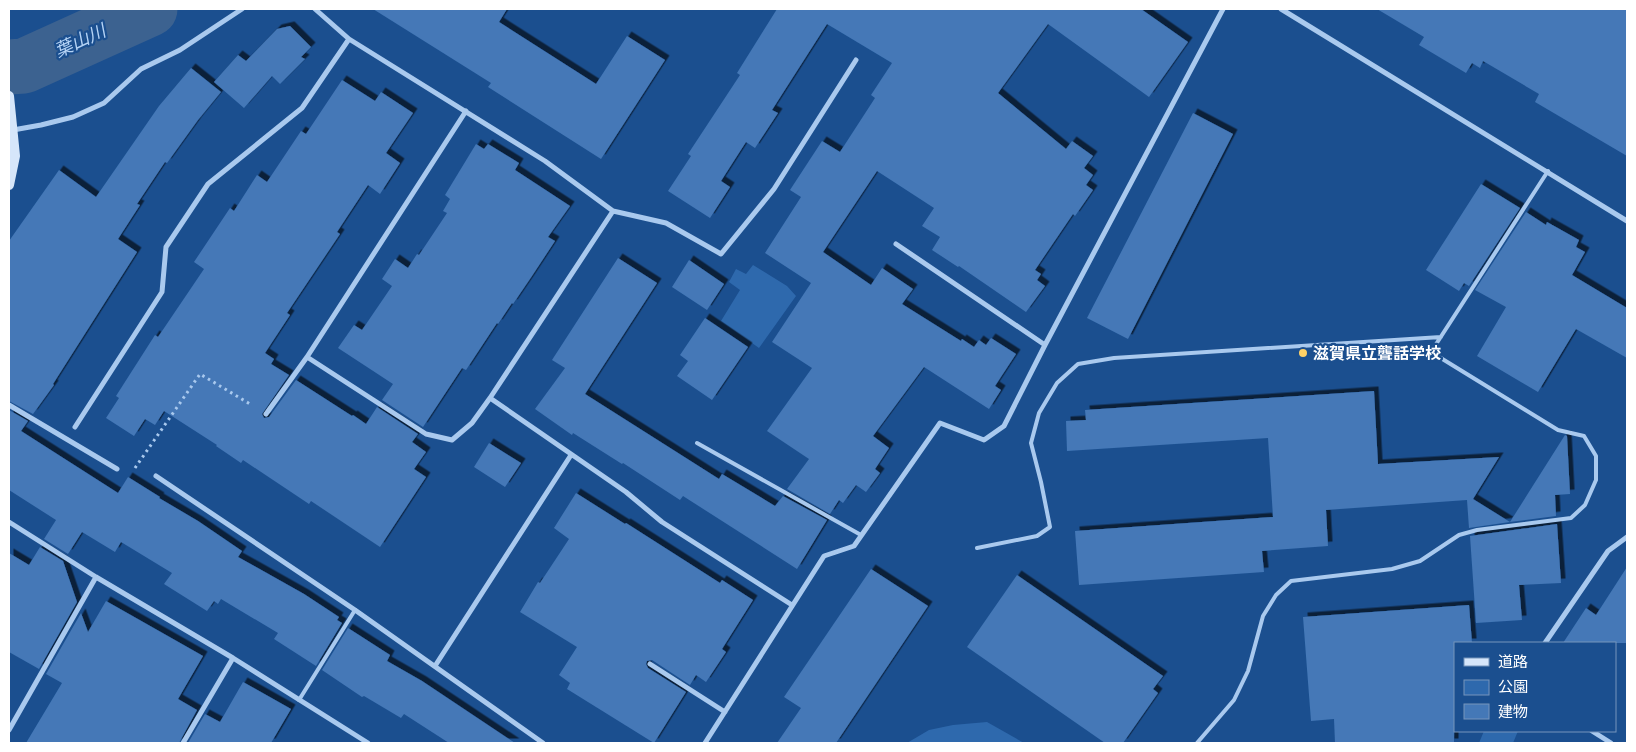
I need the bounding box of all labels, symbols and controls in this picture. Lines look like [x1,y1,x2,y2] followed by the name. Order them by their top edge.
[51,20,111,61] water label: 葉山川
[1313,345,1441,362] place label: 滋賀県立聾話学校
[1297,347,1309,359] marker: 滋賀県立聾話学校
[1454,642,1616,732] legend
[1498,653,1528,670] text: 道路
[1498,678,1528,695] text: 公園
[1498,703,1528,720] text: 建物

